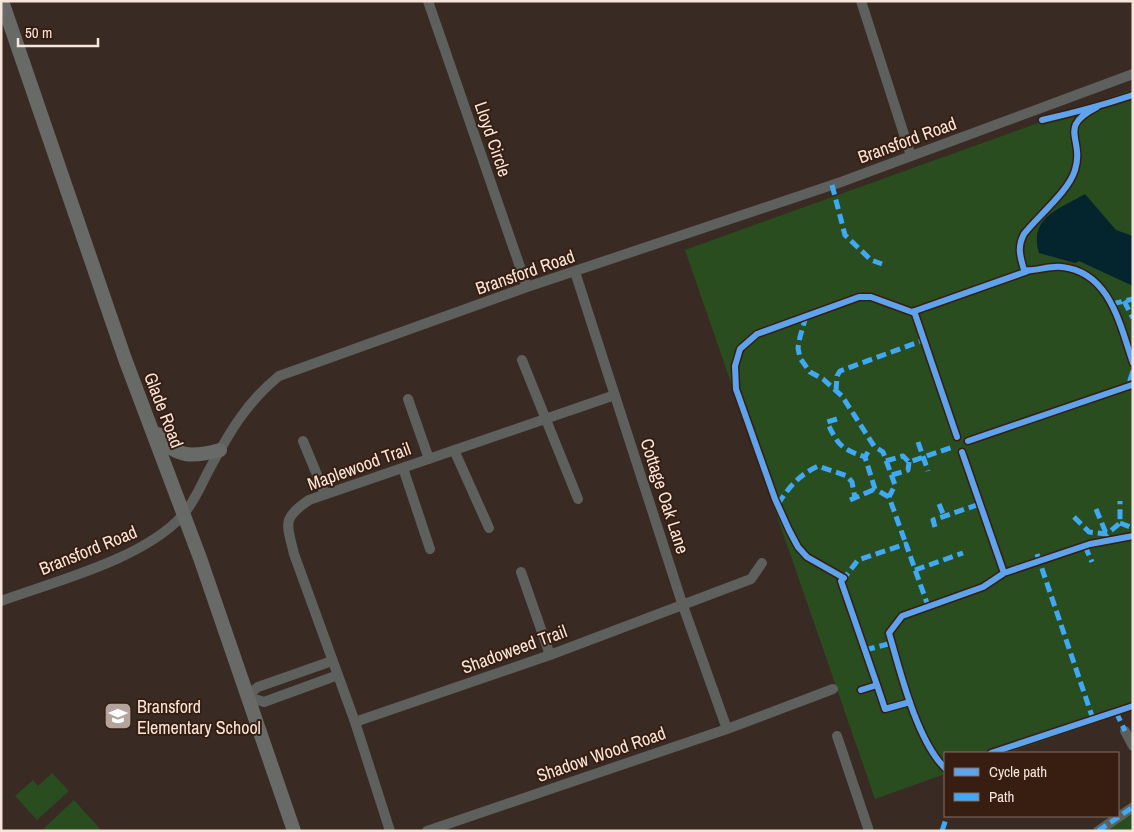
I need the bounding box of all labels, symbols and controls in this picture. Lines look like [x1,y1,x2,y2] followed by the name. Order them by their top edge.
[18,15,98,47] scale bar
[25,22,52,43] text: 50 m
[468,98,518,180] street label: Lloyd Circle
[854,111,960,169] street label: Bransford Road
[472,243,578,301] street label: Bransford Road
[138,369,190,451] street label: Glade Road
[635,435,695,557] street label: Cottage Oak Lane
[304,436,414,496] street label: Maplewood Trail
[35,519,141,581] street label: Bransford Road
[458,618,570,680] street label: Shadoweed Trail
[137,694,261,740] place label: Bransford Elementary School
[103,701,133,731] school or university icon: Bransford Elementary School
[533,720,669,788] street label: Shadow Wood Road
[944,752,1119,817] legend
[989,761,1047,782] text: Cycle path
[989,786,1014,807] text: Path

